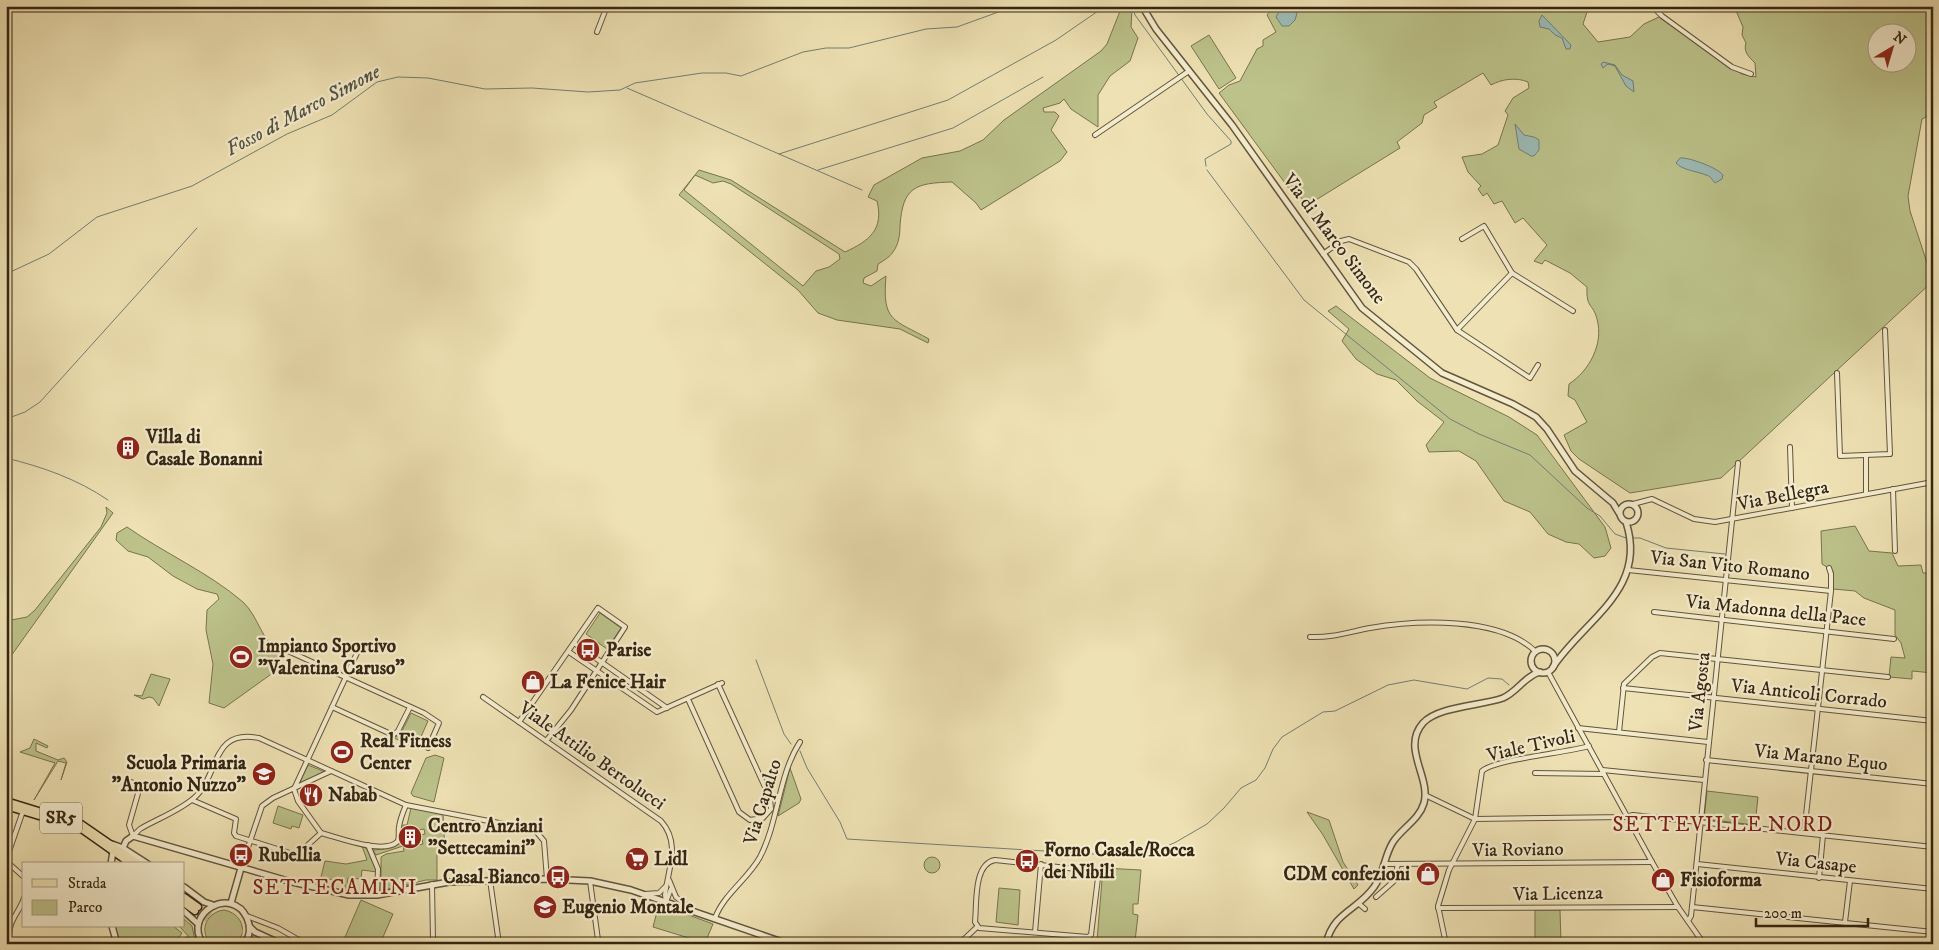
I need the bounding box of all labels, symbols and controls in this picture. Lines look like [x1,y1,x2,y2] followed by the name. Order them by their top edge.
[1866,22,1916,72] north arrow
[1889,28,1910,49] text: N
[222,59,386,162] water label: Fosso di Marco Simone
[1277,168,1391,309] street label: Via di Marco Simone
[145,426,263,471] place label: Villa di Casale Bonanni
[115,435,141,461] building icon: Villa di Casale Bonanni
[1734,476,1831,516] street label: Via Bellegra
[1648,546,1811,586] street label: Via San Vito Romano
[1684,590,1867,632] street label: Via Madonna della Pace
[258,635,405,680] place label: Impianto Sportivo "Valentina Caruso"
[575,637,601,663] bus stop icon: Parise
[606,639,651,662] place label: Parise
[228,644,254,670] sports icon: Impianto Sportivo "Valentina Caruso"
[1684,651,1716,734] street label: Via Agosta
[520,669,546,695] shop icon: La Fenice Hair
[550,671,667,694] place label: La Fenice Hair
[1729,674,1888,714] street label: Via Anticoli Corrado
[513,696,670,815] street label: Viale Attilio Bertolucci
[1484,725,1577,768] street label: Viale Tivoli
[360,730,452,775] place label: Real Fitness Center
[329,739,355,765] sports icon: Real Fitness Center
[1752,739,1889,777] street label: Via Marano Equo
[112,752,247,797] place label: Scuola Primaria "Antonio Nuzzo"
[739,756,787,848] street label: Via Capalto
[251,761,277,787] school or university icon: Scuola Primaria "Antonio Nuzzo"
[298,782,324,808] restaurant icon: Nabab
[328,784,377,807] place label: Nabab
[40,802,82,834] road number: SR5
[1613,812,1833,838] district label: SETTEVILLE NORD
[428,815,543,860] place label: Centro Anziani "Settecamini"
[397,824,423,850] building icon: Centro Anziani "Settecamini"
[1471,838,1564,862] street label: Via Roviano
[1044,839,1195,884] place label: Forno Casale/Rocca dei Nibili
[228,842,254,868] bus stop icon: Rubellia
[258,844,322,867] place label: Rubellia
[624,846,650,872] supermarket icon: Lidl
[1773,847,1858,879] street label: Via Casape
[654,848,688,871] place label: Lidl
[1014,848,1040,874] bus stop icon: Forno Casale/Rocca dei Nibili
[1415,861,1441,887] shop icon: CDM confezioni
[22,862,185,928] legend
[1284,863,1410,886] place label: CDM confezioni
[545,864,571,890] bus stop icon: Casal Bianco
[443,866,540,889] place label: Casal Bianco
[1650,867,1676,893] shop icon: Fisioforma
[1680,869,1762,892] place label: Fisioforma
[68,874,107,893] text: Strada
[252,875,418,901] district label: SETTECAMINI
[1512,882,1603,906] street label: Via Licenza
[532,894,558,920] school or university icon: Eugenio Montale
[1756,895,1869,927] scale bar
[562,896,694,919] place label: Eugenio Montale
[68,898,102,917] text: Parco
[1764,904,1802,923] text: 200 m

